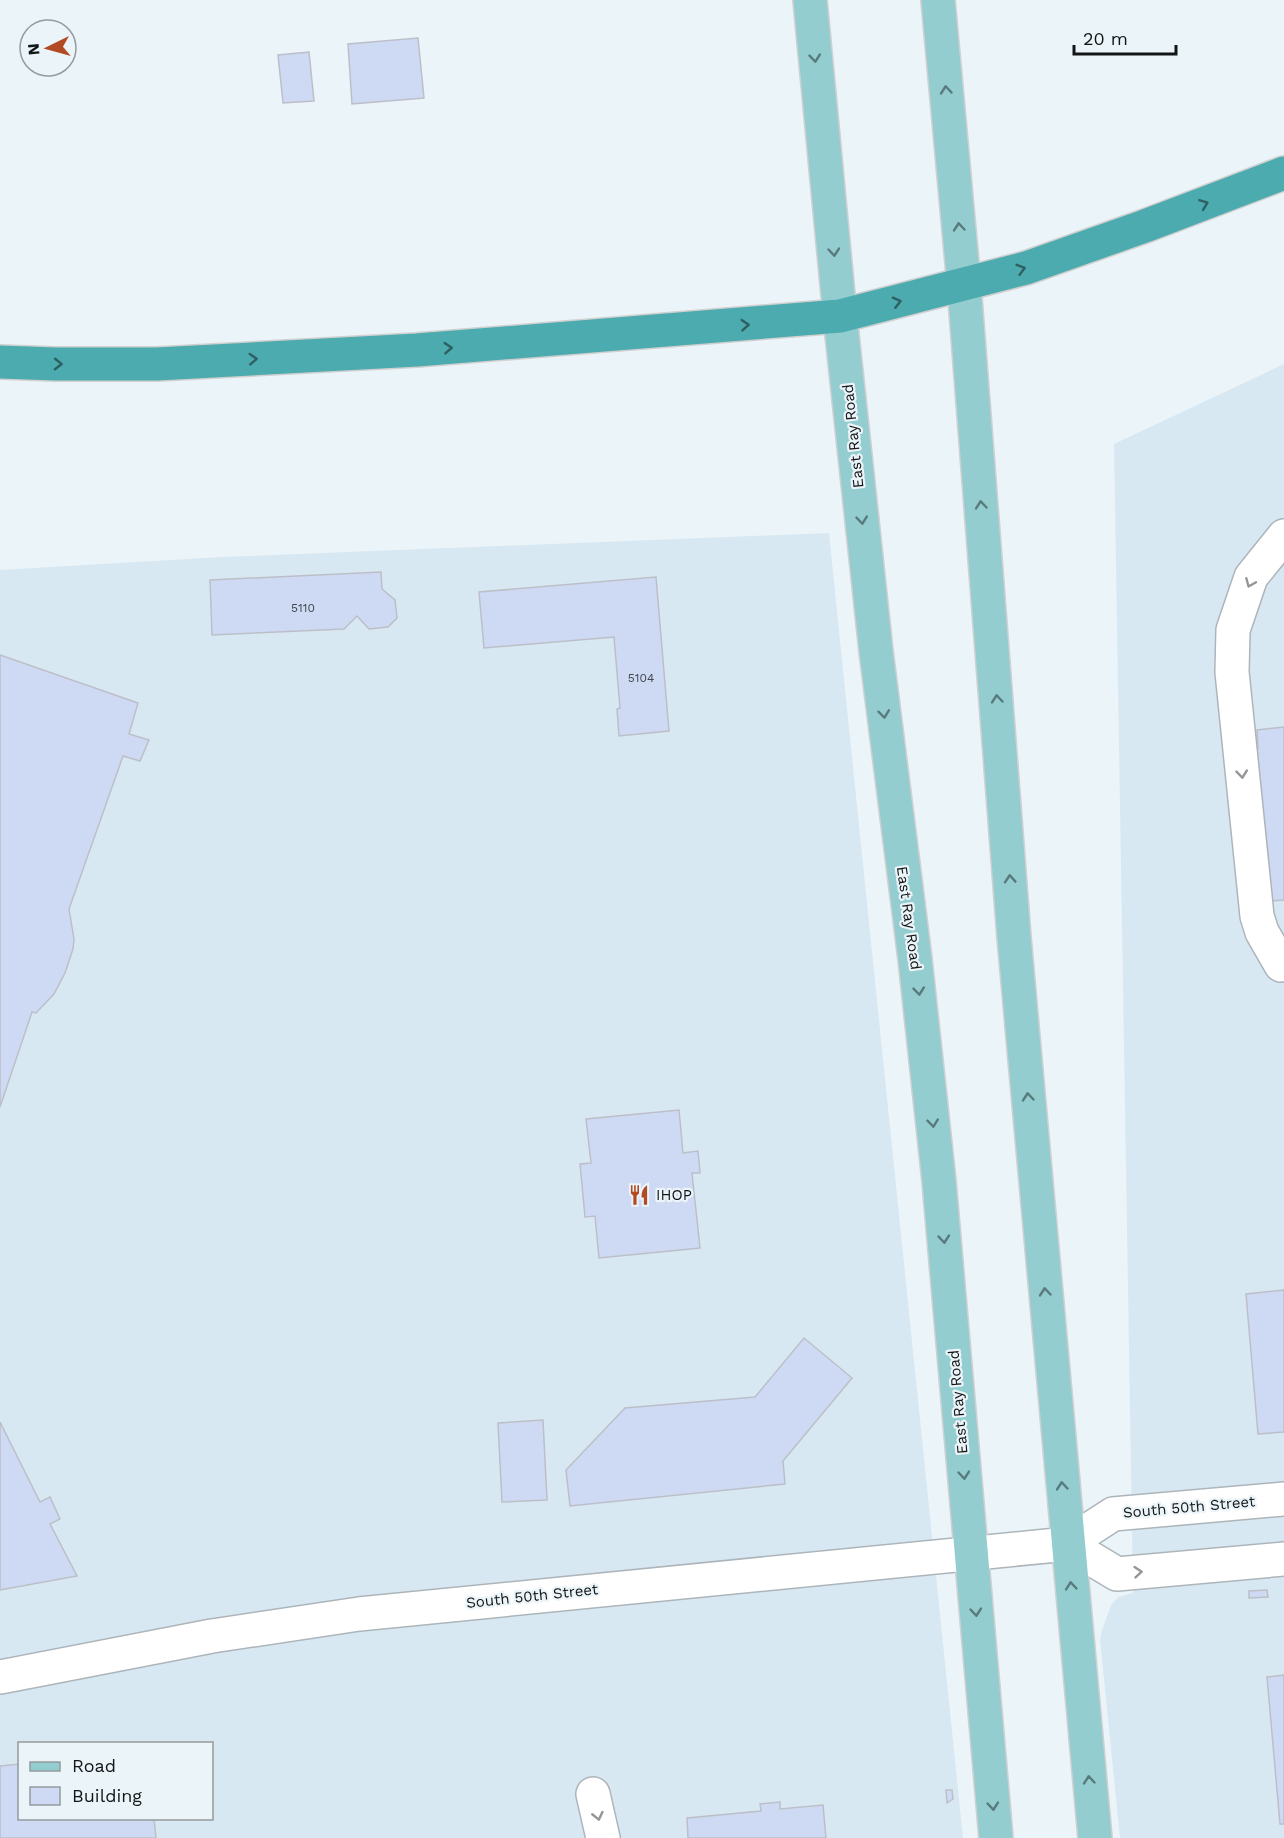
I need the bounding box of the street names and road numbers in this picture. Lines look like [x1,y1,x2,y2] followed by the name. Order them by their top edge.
[839,383,867,489] street label: East Ray Road
[893,865,925,971] street label: East Ray Road
[944,1349,972,1455] street label: East Ray Road
[1122,1492,1256,1522] street label: South 50th Street
[465,1580,600,1612] street label: South 50th Street

